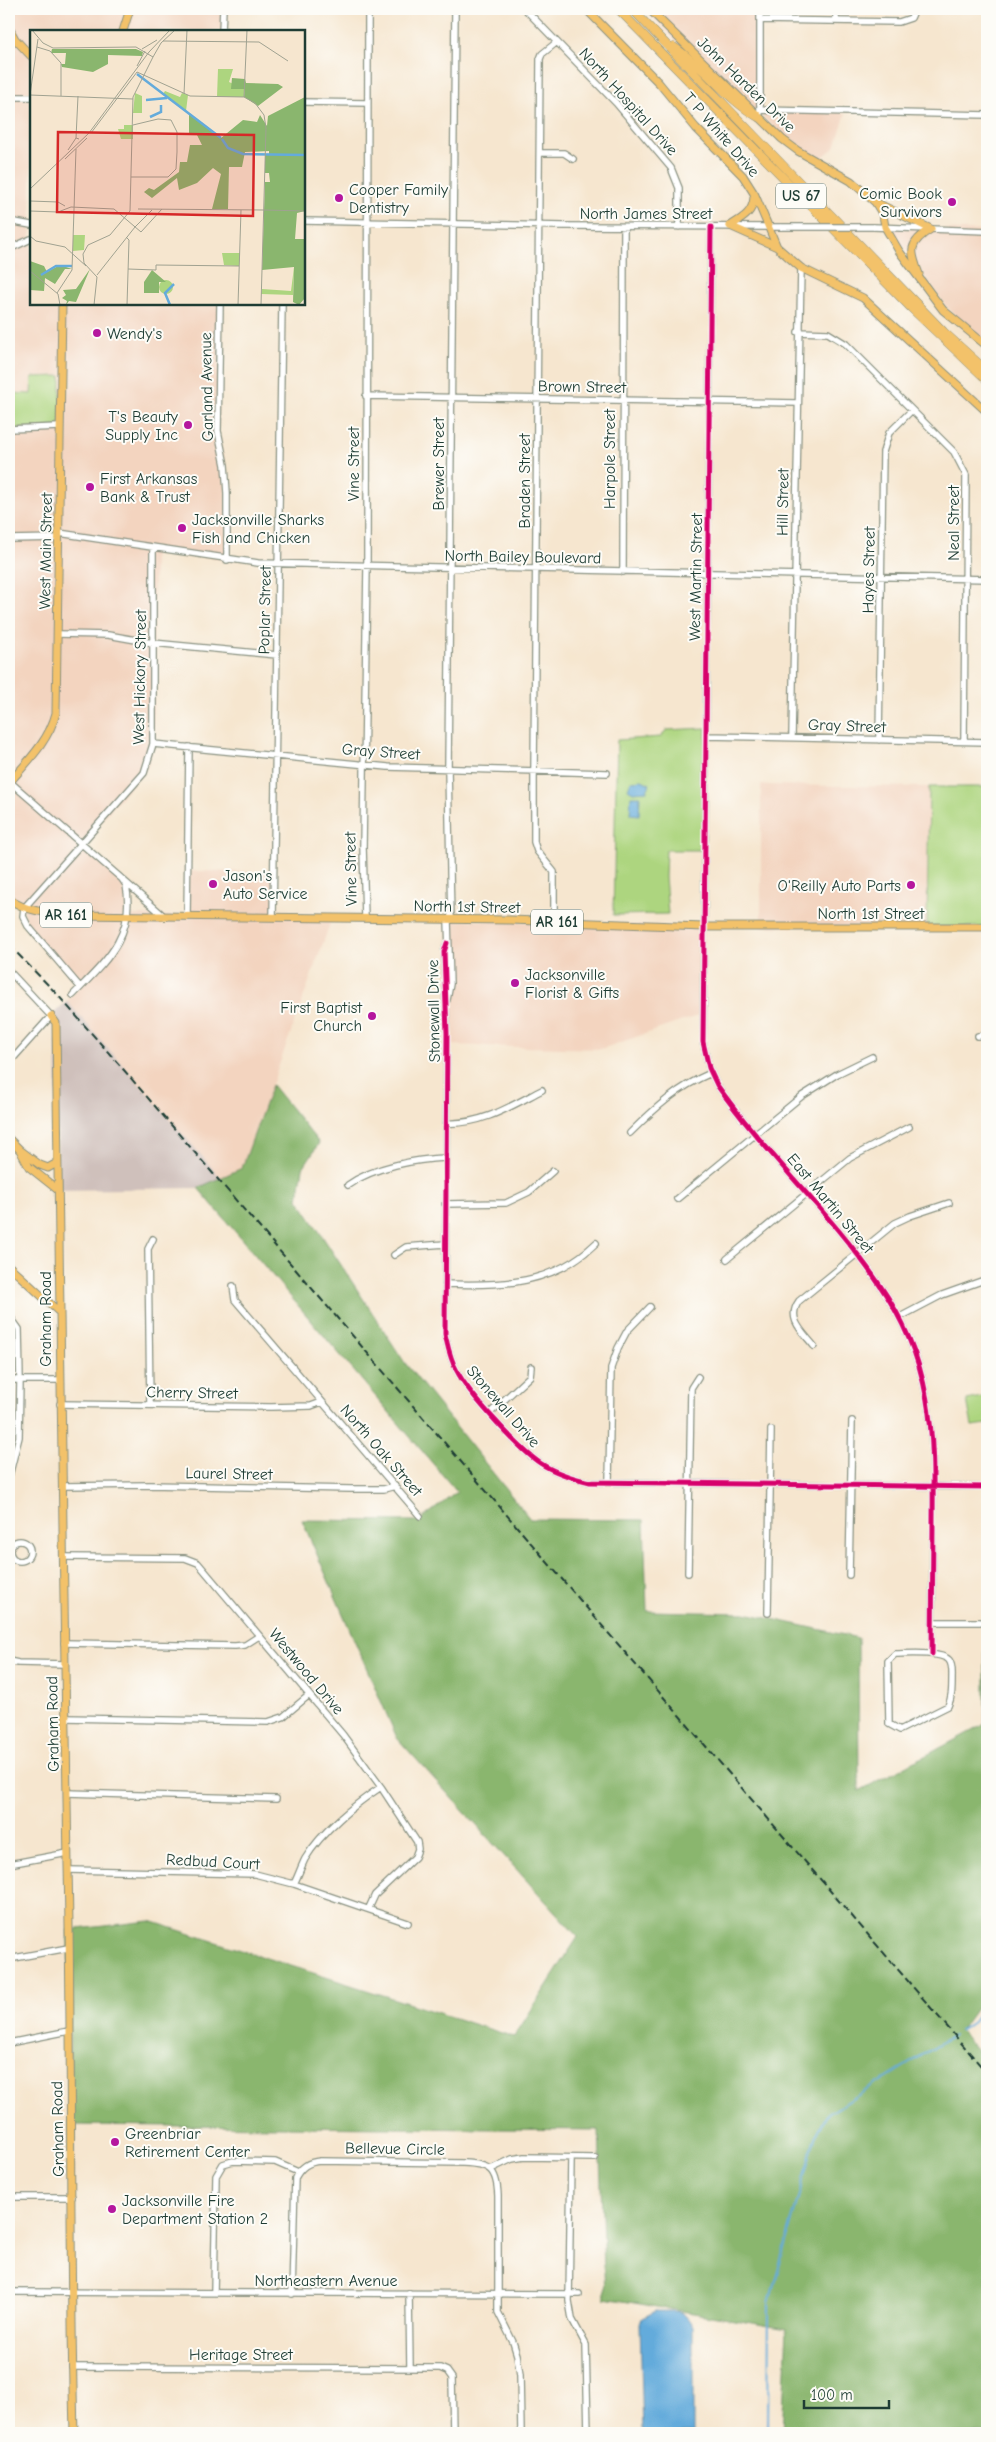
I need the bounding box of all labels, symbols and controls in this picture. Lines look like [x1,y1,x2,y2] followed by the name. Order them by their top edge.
[30,30,305,305] inset map
[694,33,799,136] street label: John Harden Drive
[575,44,681,159] street label: North Hospital Drive
[680,89,763,181] street label: T P White Drive
[349,181,449,217] place label: Cooper Family Dentistry
[776,184,826,208] road number: US 67
[859,185,942,221] place label: Comic Book Survivors
[333,192,345,204] marker: Cooper Family Dentistry
[946,196,958,208] marker: Comic Book Survivors
[580,205,713,223] street label: North James Street
[107,325,162,343] place label: Wendy's
[91,327,103,339] marker: Wendy's
[197,332,217,442] street label: Garland Avenue
[538,377,627,397] street label: Brown Street
[105,408,179,444] place label: T's Beauty Supply Inc
[601,409,619,509] street label: Harpole Street
[430,417,448,511] street label: Brewer Street
[182,419,194,431] marker: T's Beauty Supply Inc
[345,426,363,501] street label: Vine Street
[516,433,534,528] street label: Braden Street
[773,468,793,536] street label: Hill Street
[100,470,198,506] place label: First Arkansas Bank & Trust
[84,481,96,493] marker: First Arkansas Bank & Trust
[945,485,963,561] street label: Neal Street
[36,492,56,610] street label: West Main Street
[192,511,324,547] place label: Jacksonville Sharks Fish and Chicken
[686,513,706,641] street label: West Martin Street
[176,522,188,534] marker: Jacksonville Sharks Fish and Chicken
[859,526,879,614] street label: Hayes Street
[444,547,601,567] street label: North Bailey Boulevard
[255,565,275,655] street label: Poplar Street
[130,609,150,745] street label: West Hickory Street
[808,716,887,736] street label: Gray Street
[341,740,421,764] street label: Gray Street
[341,831,361,906] street label: Vine Street
[223,867,308,903] place label: Jason's Auto Service
[778,877,901,895] place label: O'Reilly Auto Parts
[207,878,219,890] marker: Jason's Auto Service
[905,879,917,891] marker: O'Reilly Auto Parts
[413,897,521,917] street label: North 1st Street
[40,902,92,928] road number: AR 161
[818,905,925,923] street label: North 1st Street
[531,910,583,934] road number: AR 161
[424,960,444,1062] street label: Stonewall Drive
[525,966,620,1002] place label: Jacksonville Florist & Gifts
[509,977,521,989] marker: Jacksonville Florist & Gifts
[280,999,362,1035] place label: First Baptist Church
[366,1010,378,1022] marker: First Baptist Church
[783,1150,878,1258] street label: East Martin Street
[37,1271,55,1367] street label: Graham Road
[463,1362,544,1451] street label: Stonewall Drive
[146,1383,238,1403] street label: Cherry Street
[337,1401,426,1500] street label: North Oak Street
[185,1464,273,1484] street label: Laurel Street
[265,1625,347,1718] street label: Westwood Drive
[43,1676,63,1772] street label: Graham Road
[166,1851,261,1873] street label: Redbud Court
[48,2081,68,2177] street label: Graham Road
[125,2125,250,2161] place label: Greenbriar Retirement Center
[109,2136,121,2148] marker: Greenbriar Retirement Center
[345,2139,445,2159] street label: Bellevue Circle
[122,2192,268,2228] place label: Jacksonville Fire Department Station 2
[106,2203,118,2215] marker: Jacksonville Fire Department Station 2
[255,2272,397,2290] street label: Northeastern Avenue
[189,2346,293,2364] street label: Heritage Street
[804,2377,888,2409] scale bar
[811,2386,853,2404] text: 100 m

